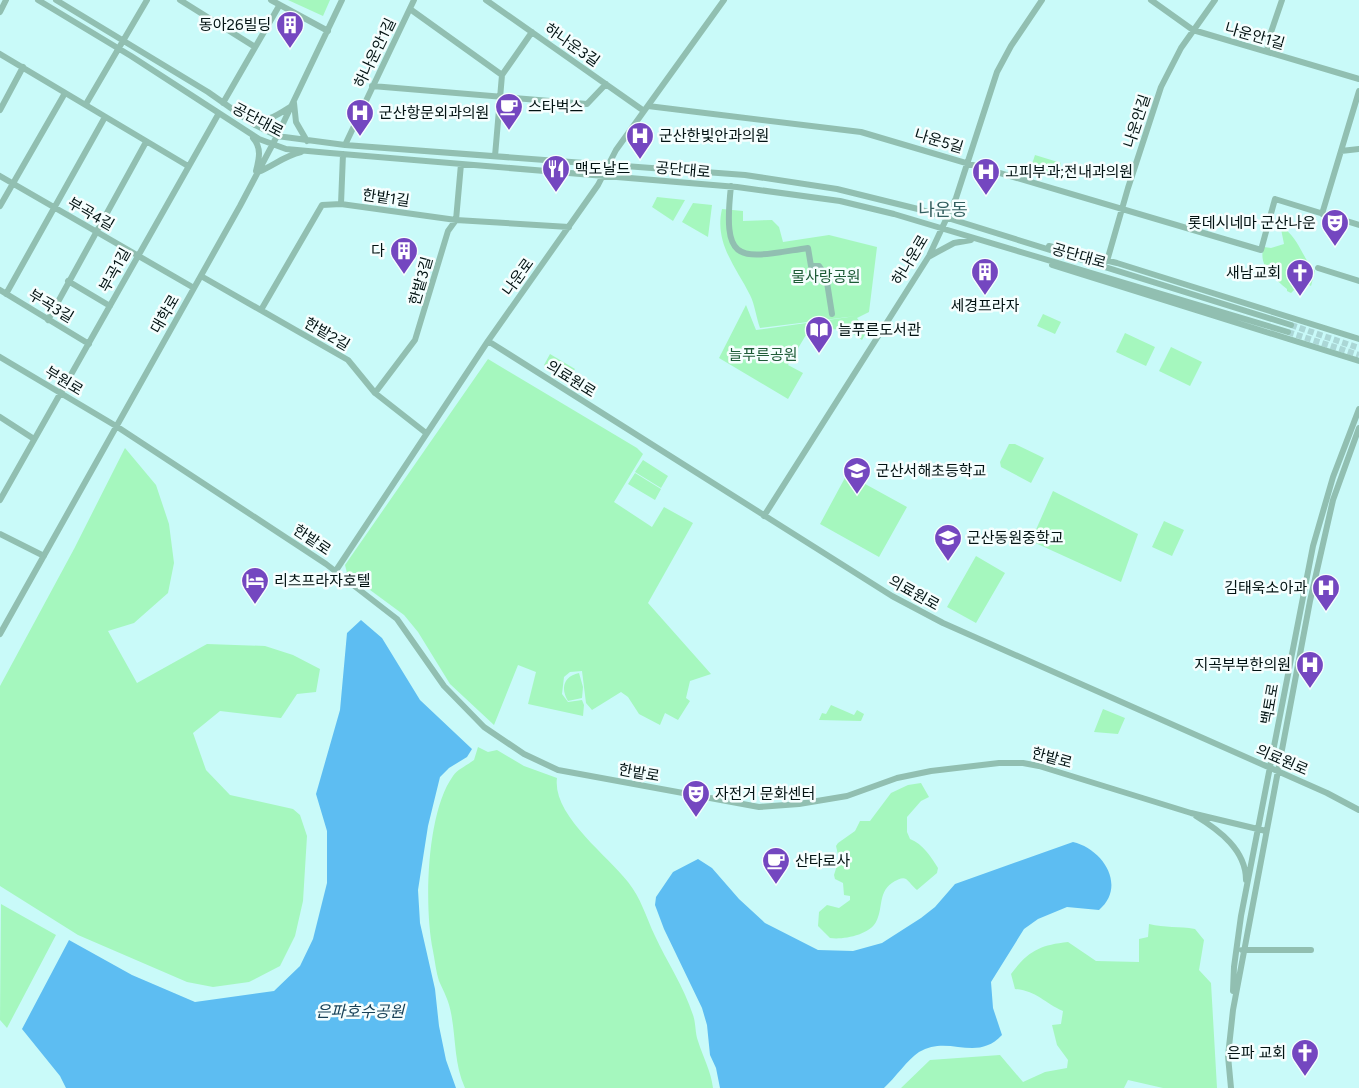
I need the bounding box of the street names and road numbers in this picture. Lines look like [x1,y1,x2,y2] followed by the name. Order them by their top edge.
[350,15,400,91] street label: 하나운안1길
[541,19,603,71] street label: 하나운3길
[1223,19,1287,53] street label: 나운안1길
[1120,92,1154,150] street label: 나운안길
[229,99,287,141] street label: 공단대로
[912,125,966,157] street label: 나운5길
[655,159,711,181] street label: 공단대로
[361,186,411,210] street label: 한밭1길
[65,194,117,234] street label: 부곡4길
[888,232,932,288] street label: 하나운로
[1050,240,1108,272] street label: 공단대로
[96,245,134,295] street label: 부곡1길
[406,255,436,307] street label: 한밭3길
[499,255,537,299] street label: 나운로
[25,286,77,326] street label: 부곡3길
[147,292,183,336] street label: 대학로
[301,314,353,354] street label: 한밭2길
[543,357,599,401] street label: 의료원로
[42,363,86,399] street label: 부원로
[290,521,334,559] street label: 한밭로
[885,572,943,614] street label: 의료원로
[1258,682,1282,726] street label: 백토로
[1253,741,1311,779] street label: 의료원로
[1030,744,1074,772] street label: 한밭로
[617,761,661,785] street label: 한밭로

